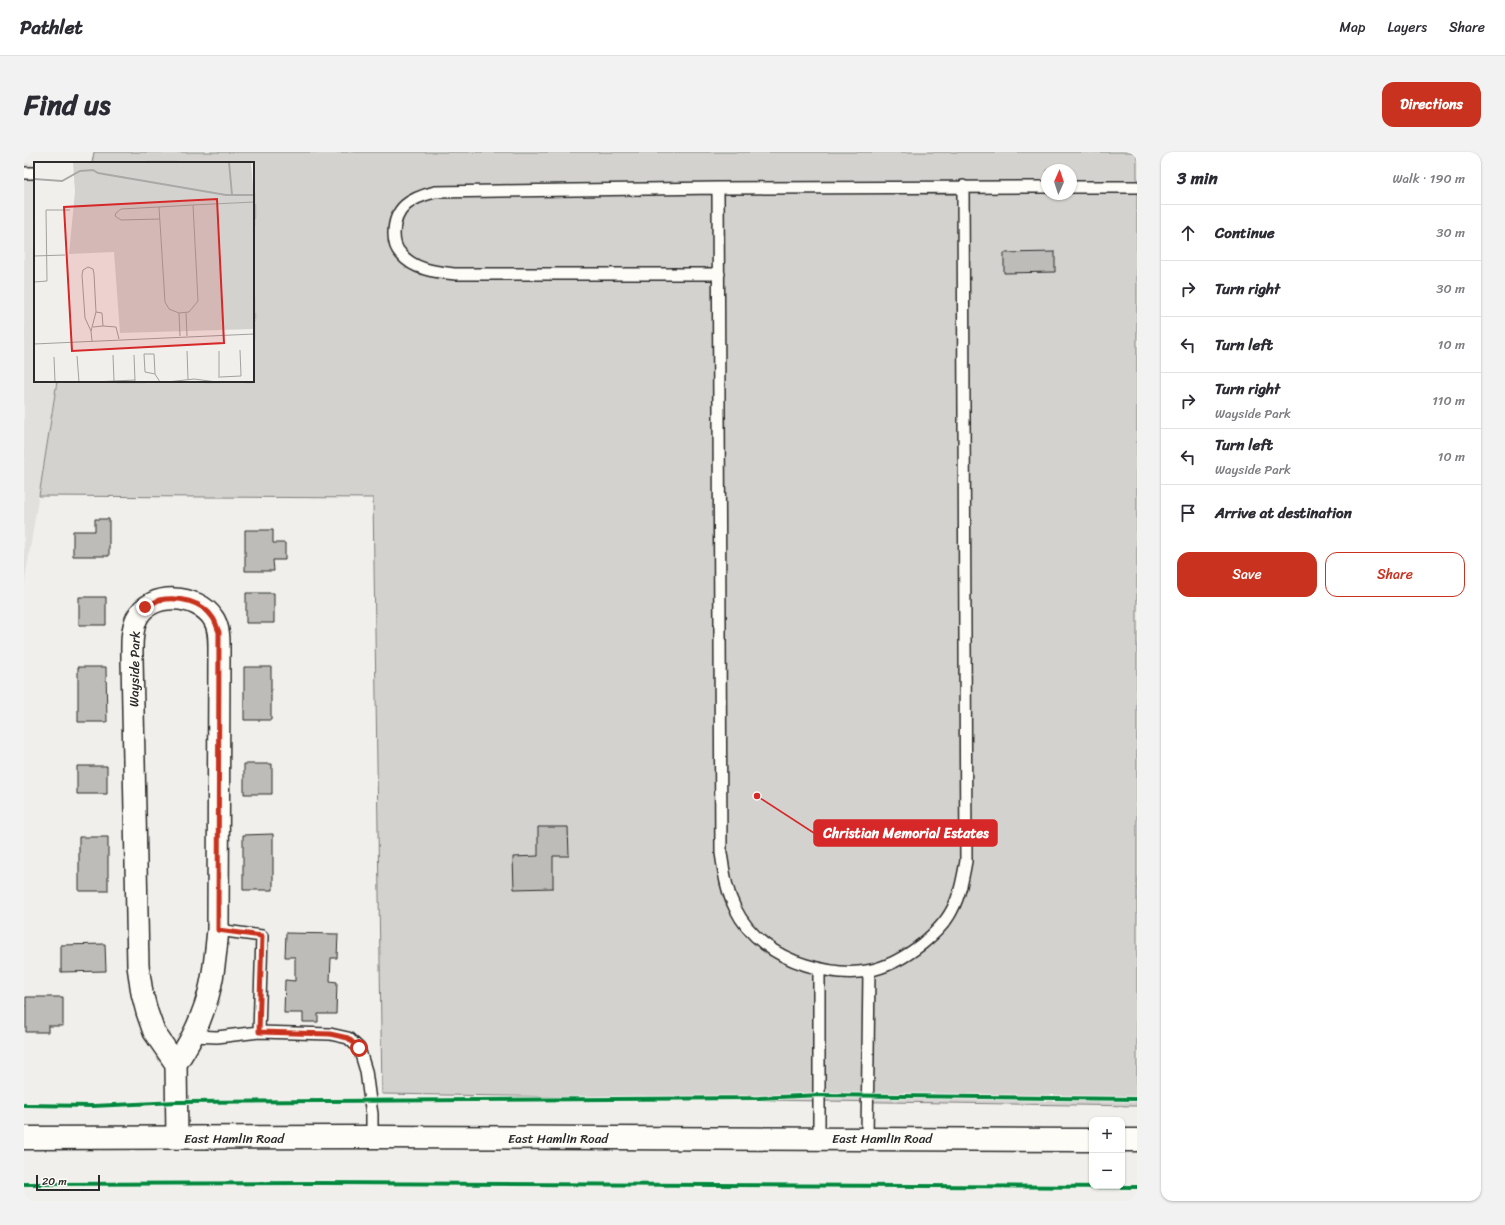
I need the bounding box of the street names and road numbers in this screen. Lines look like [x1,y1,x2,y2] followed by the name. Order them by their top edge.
[122,631,147,707] street label: Wayside Park
[184,1127,285,1150] street label: East Hamlin Road
[508,1127,609,1150] street label: East Hamlin Road
[832,1127,933,1150] street label: East Hamlin Road

